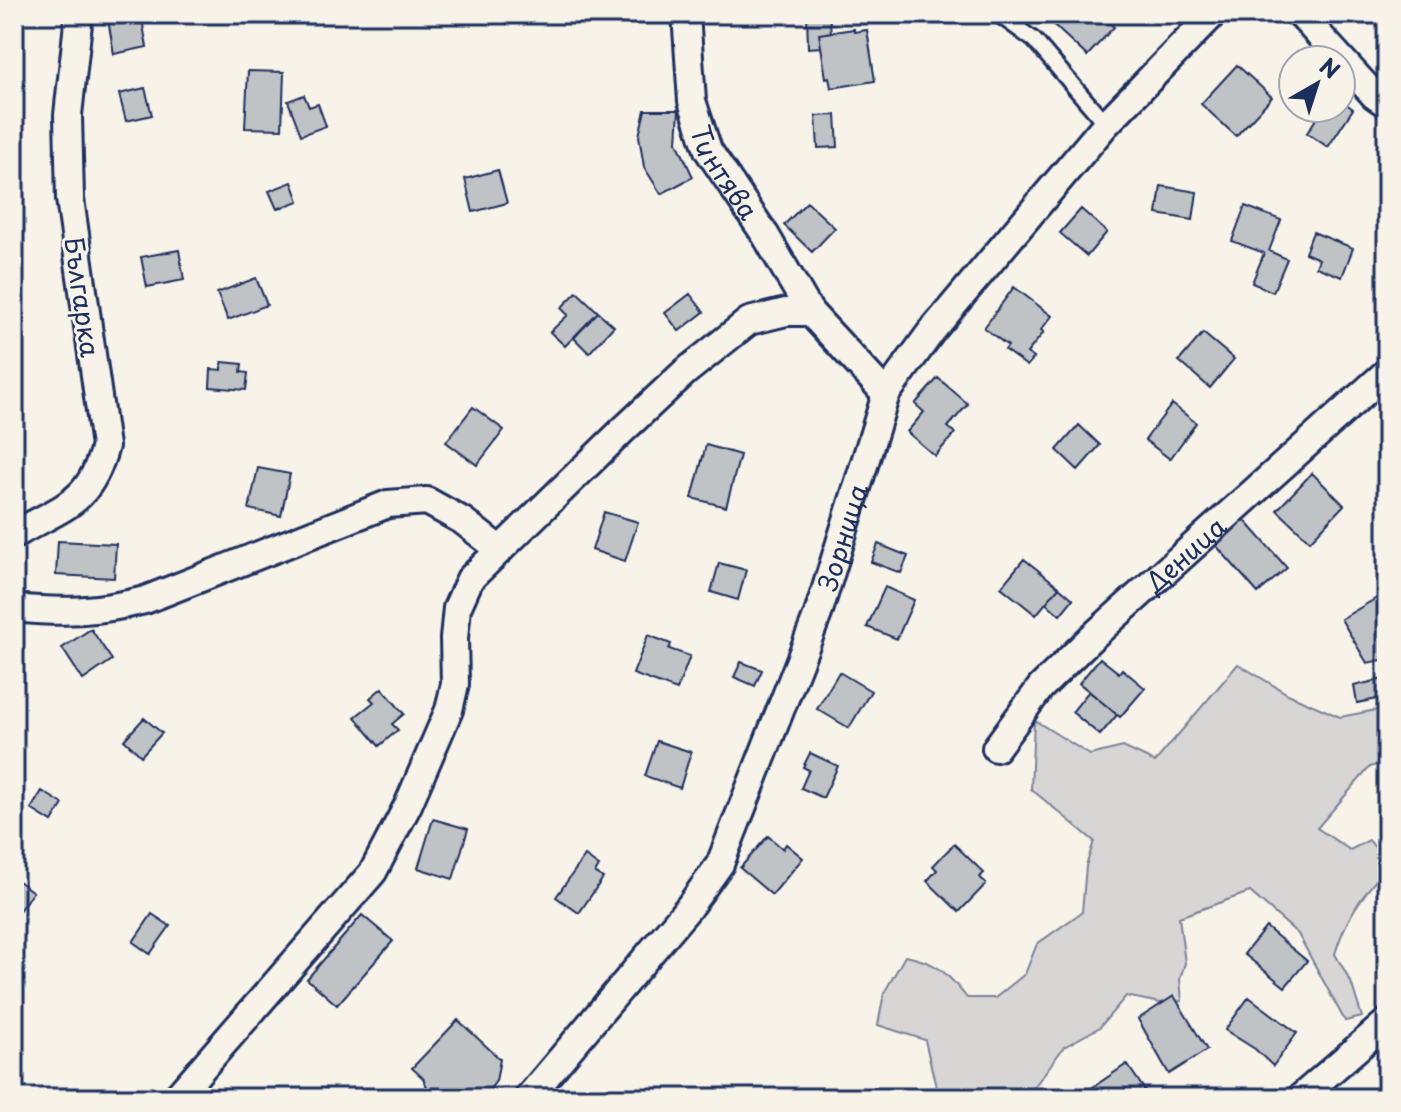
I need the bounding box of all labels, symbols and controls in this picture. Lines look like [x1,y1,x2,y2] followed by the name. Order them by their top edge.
[1277,44,1357,124] north arrow
[1313,49,1348,86] text: N
[682,120,769,228] street label: Тинтява
[55,234,111,360] street label: Българка
[807,478,877,595] street label: Зорница
[1135,506,1235,601] street label: Деница

